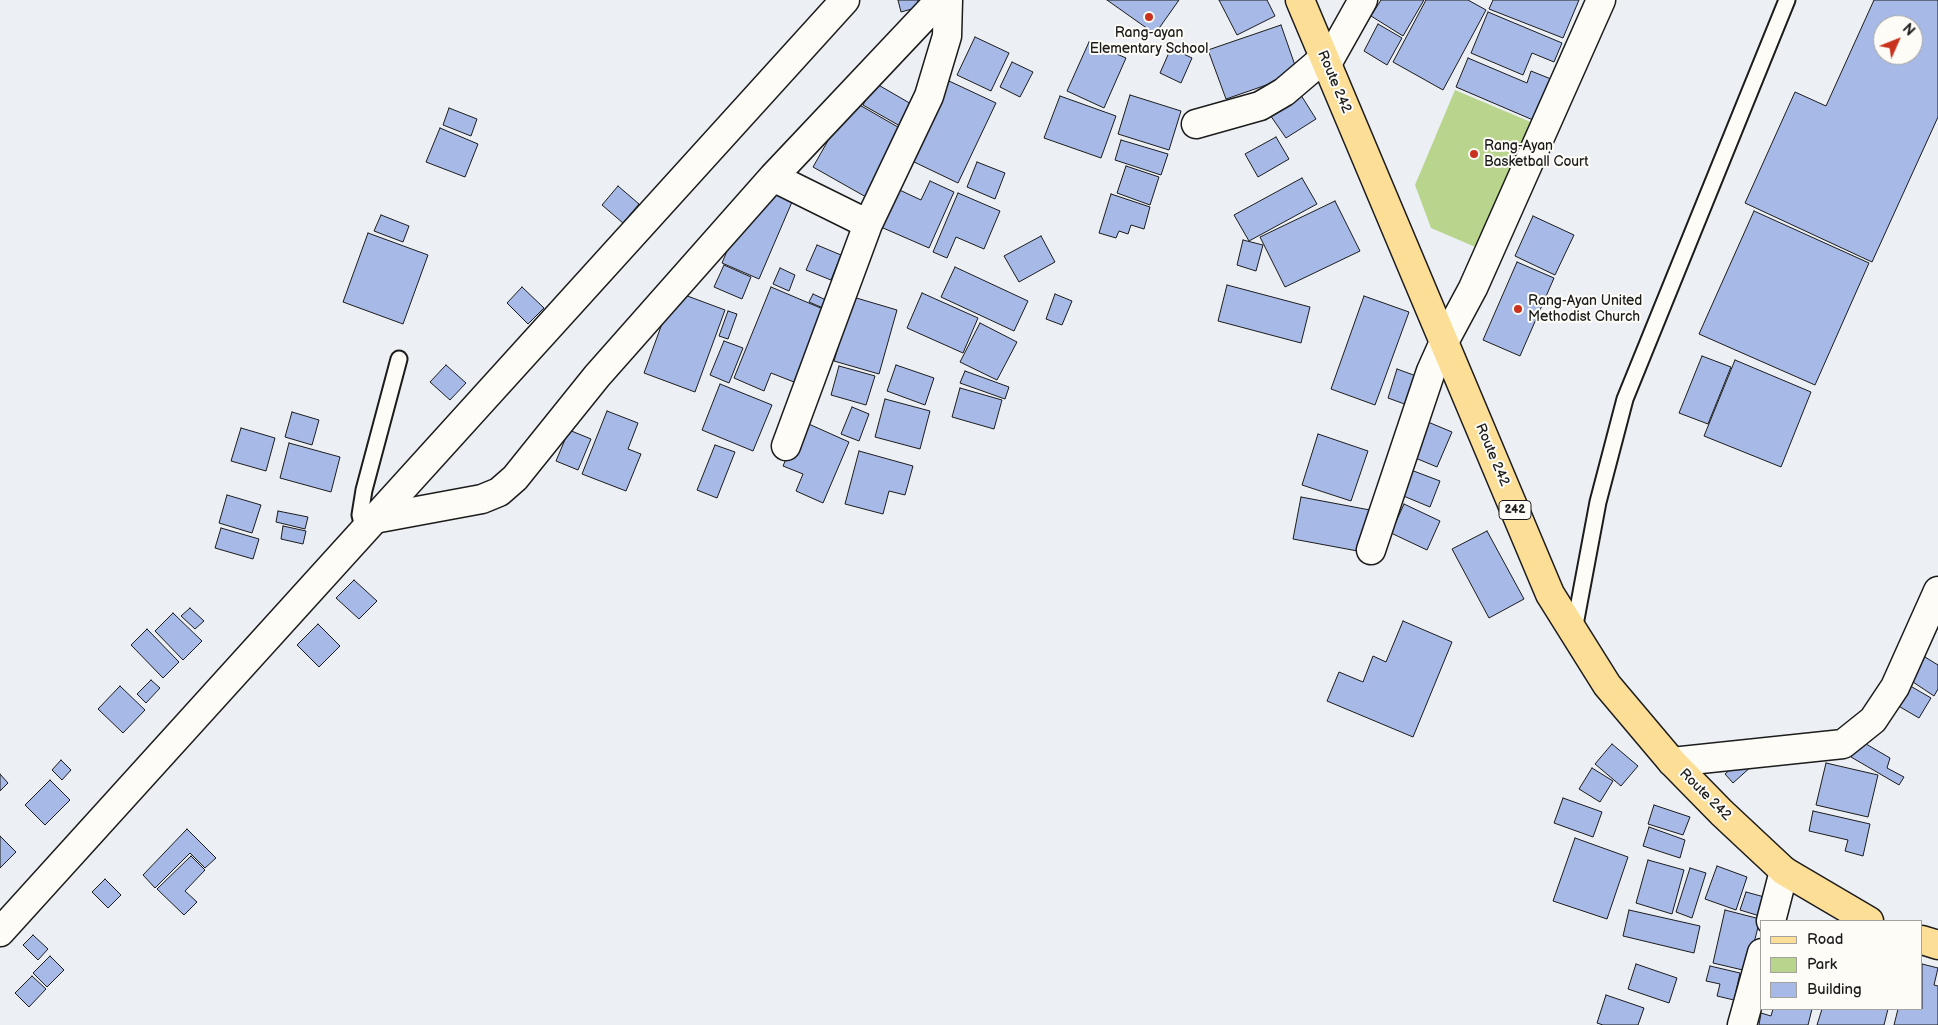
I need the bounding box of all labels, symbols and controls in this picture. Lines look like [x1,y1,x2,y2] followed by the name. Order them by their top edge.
[1143,11,1155,23] marker: Rang-ayan Elementary School
[1873,15,1923,65] north arrow
[1899,20,1918,40] text: N
[1090,25,1208,58] place label: Rang-ayan Elementary School
[1313,48,1355,116] street label: Route 242
[1484,138,1589,170] place label: Rang-Ayan Basketball Court
[1468,148,1480,160] marker: Rang-Ayan Basketball Court
[1528,293,1642,326] place label: Rang-Ayan United Methodist Church
[1512,303,1524,315] marker: Rang-Ayan United Methodist Church
[1471,421,1513,489] street label: Route 242
[1499,500,1531,520] road number: 242
[1676,766,1734,824] street label: Route 242
[1760,920,1923,1010] legend
[1807,930,1843,949] text: Road
[1807,955,1837,974] text: Park
[1807,980,1862,999] text: Building

